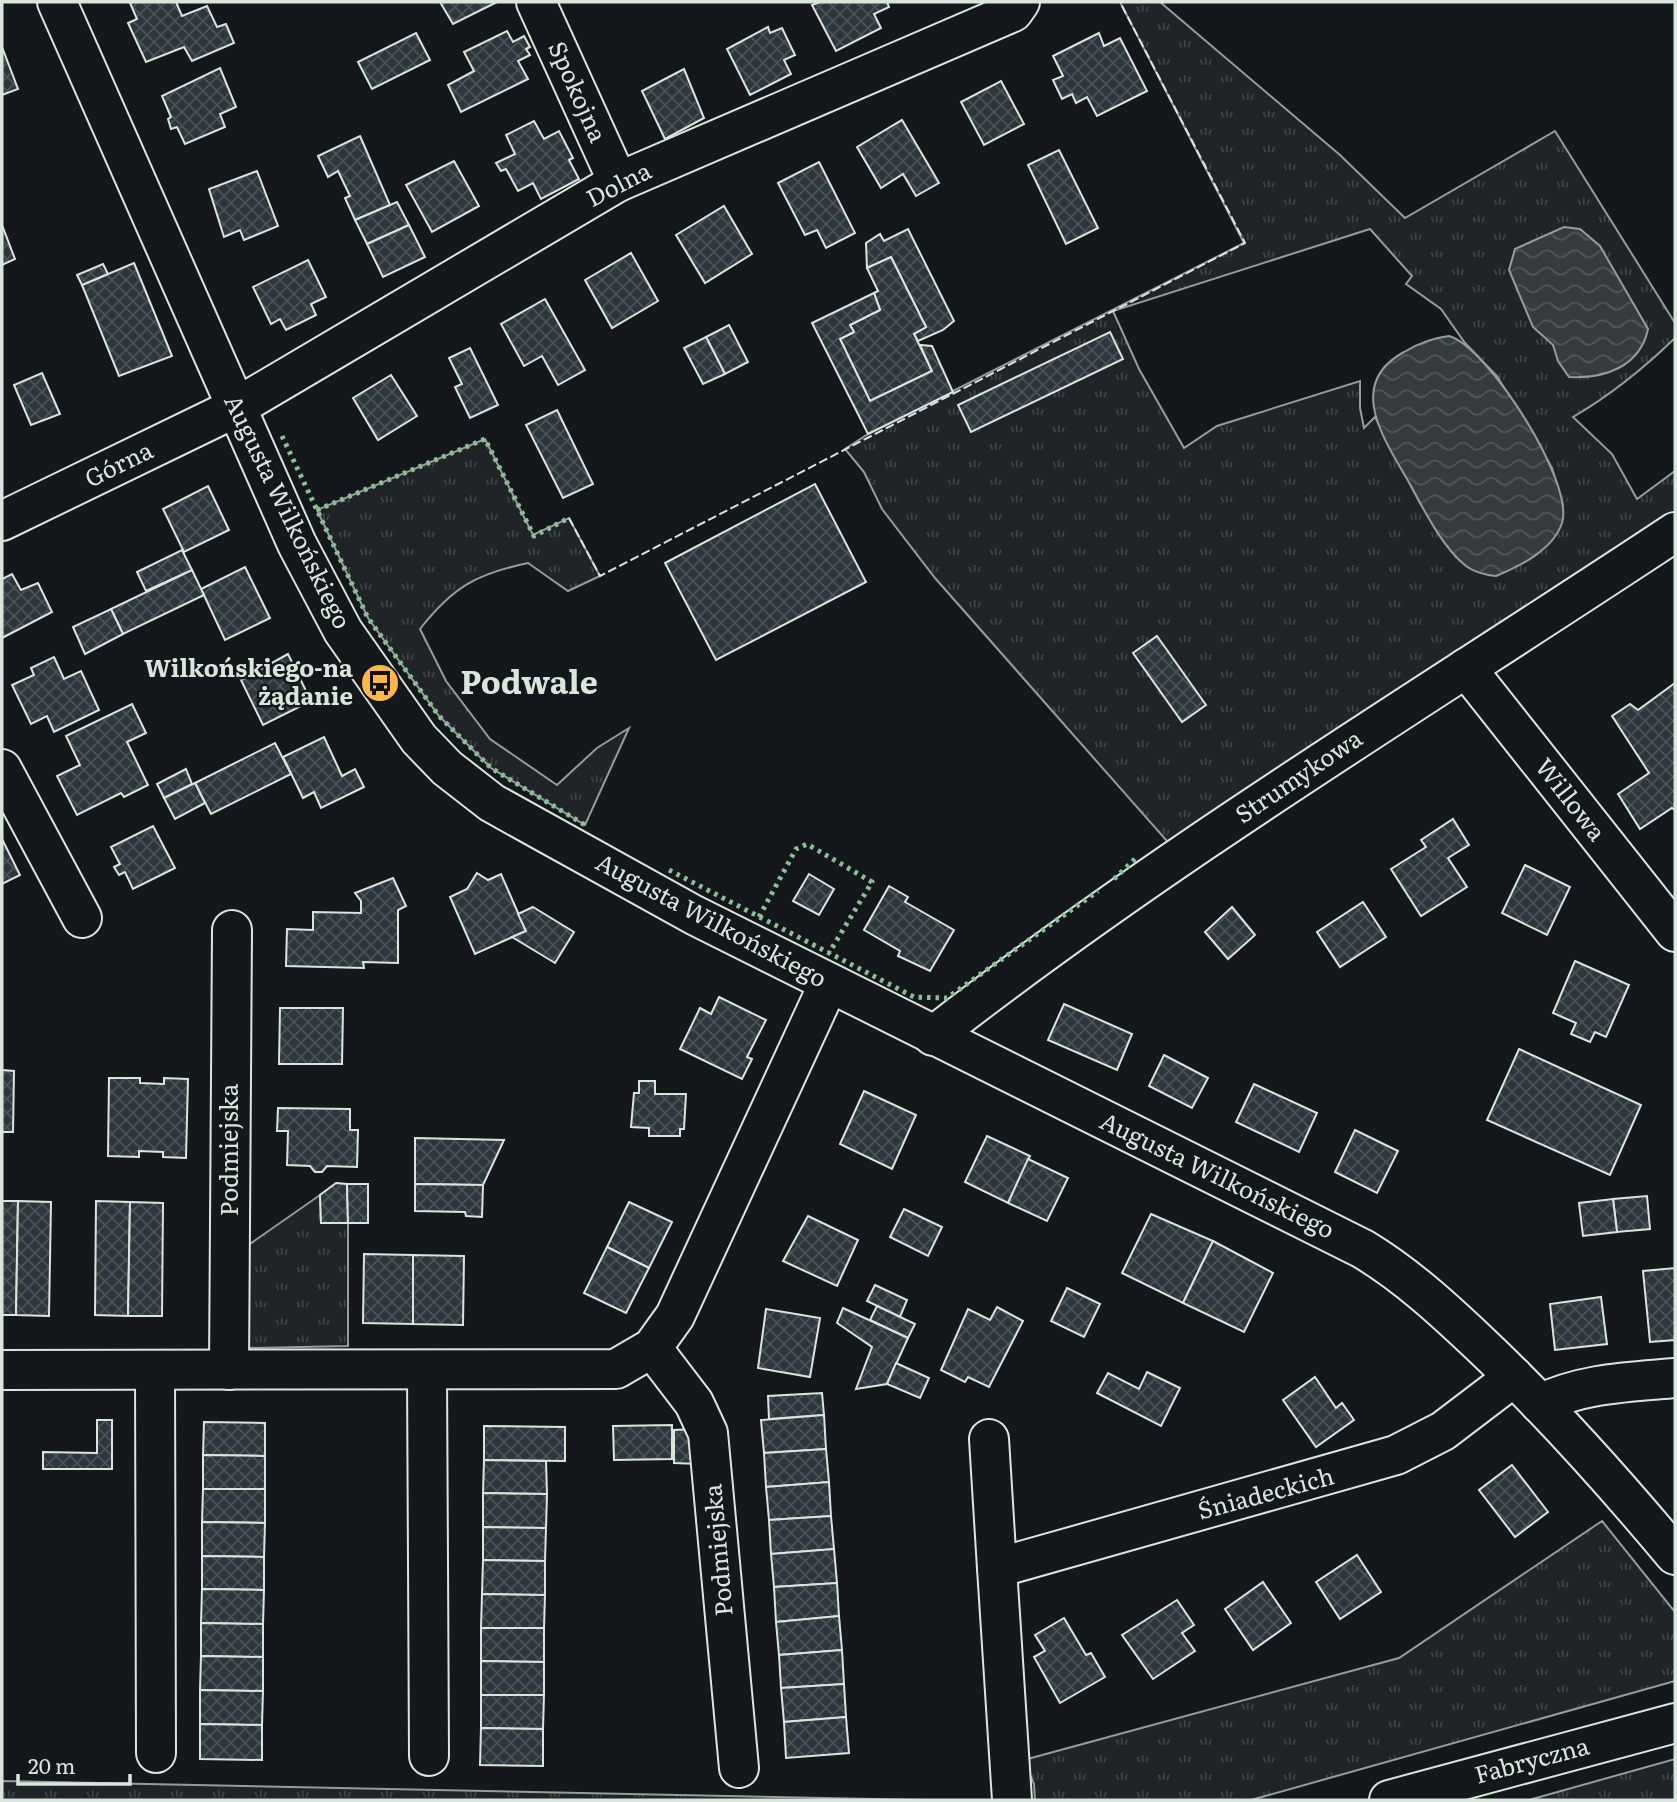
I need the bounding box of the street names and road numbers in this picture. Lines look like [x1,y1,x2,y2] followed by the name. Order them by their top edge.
[541,35,617,147] street label: Spokojna
[579,152,657,214] street label: Dolna
[217,388,361,634] street label: Augusta Wilkońskiego
[78,431,158,494] street label: Górna
[1227,719,1368,830] street label: Strumykowa
[1528,750,1616,847] street label: Willowa
[591,843,834,995] street label: Augusta Wilkońskiego
[210,1084,245,1216] street label: Podmiejska
[1095,1102,1341,1246] street label: Augusta Wilkońskiego
[1193,1457,1338,1527] street label: Śniadeckich
[693,1483,740,1618] street label: Podmiejska
[1470,1726,1593,1791] street label: Fabryczna

